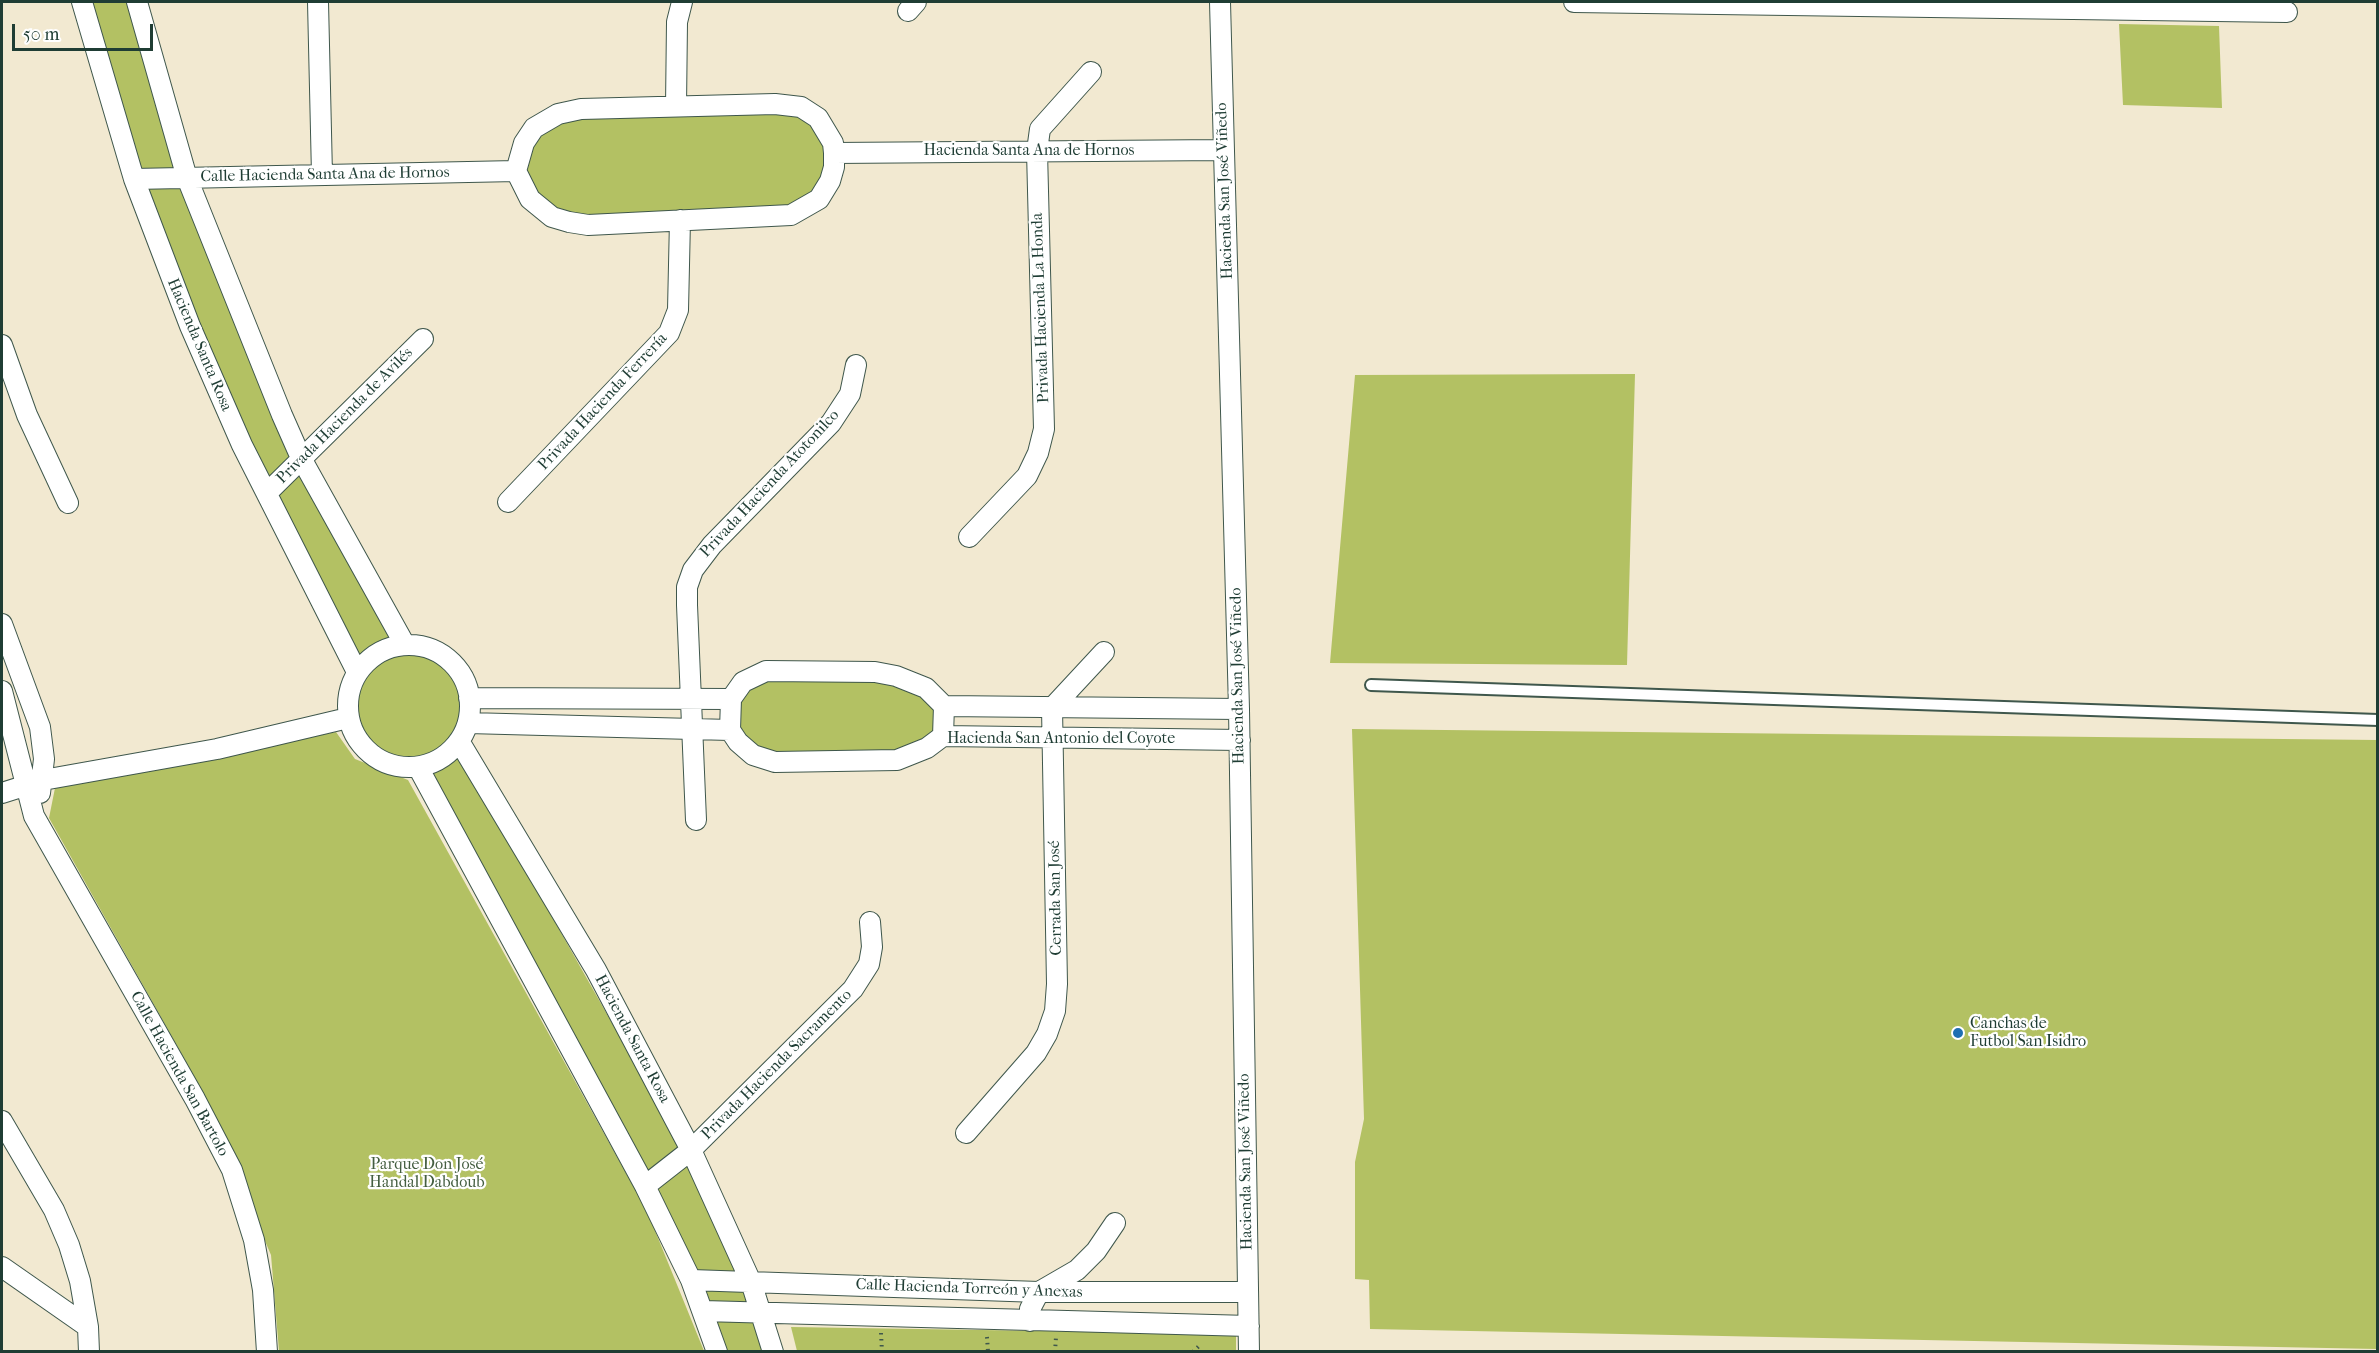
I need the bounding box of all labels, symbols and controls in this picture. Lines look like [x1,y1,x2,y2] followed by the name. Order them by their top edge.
[15,12,156,50] scale bar
[23,24,59,45] text: 50 m
[1212,102,1238,280] street label: Hacienda San José Viñedo
[924,141,1134,161] street label: Hacienda Santa Ana de Hornos
[200,163,450,187] street label: Calle Hacienda Santa Ana de Hornos
[1028,213,1054,403] street label: Privada Hacienda La Honda
[162,276,236,414] street label: Hacienda Santa Rosa
[534,329,672,475] street label: Privada Hacienda Ferrería
[273,344,417,488] street label: Privada Hacienda de Avilés
[696,406,844,562] street label: Privada Hacienda Atotonilco
[1227,587,1249,765] street label: Hacienda San José Viñedo
[947,729,1175,749] street label: Hacienda San Antonio del Coyote
[1045,840,1067,956] street label: Cerrada San José
[590,972,674,1106] street label: Hacienda Santa Rosa
[698,986,856,1144] street label: Privada Hacienda Sacramento
[126,988,232,1160] street label: Calle Hacienda San Bartolo
[1970,1014,2086,1052] place label: Canchas de Futbol San Isidro
[1951,1026,1965,1040] marker: Canchas de Futbol San Isidro
[1235,1073,1257,1251] street label: Hacienda San José Viñedo
[369,1155,485,1193] park label: Parque Don José Handal Dabdoub
[855,1275,1083,1303] street label: Calle Hacienda Torreón y Anexas

